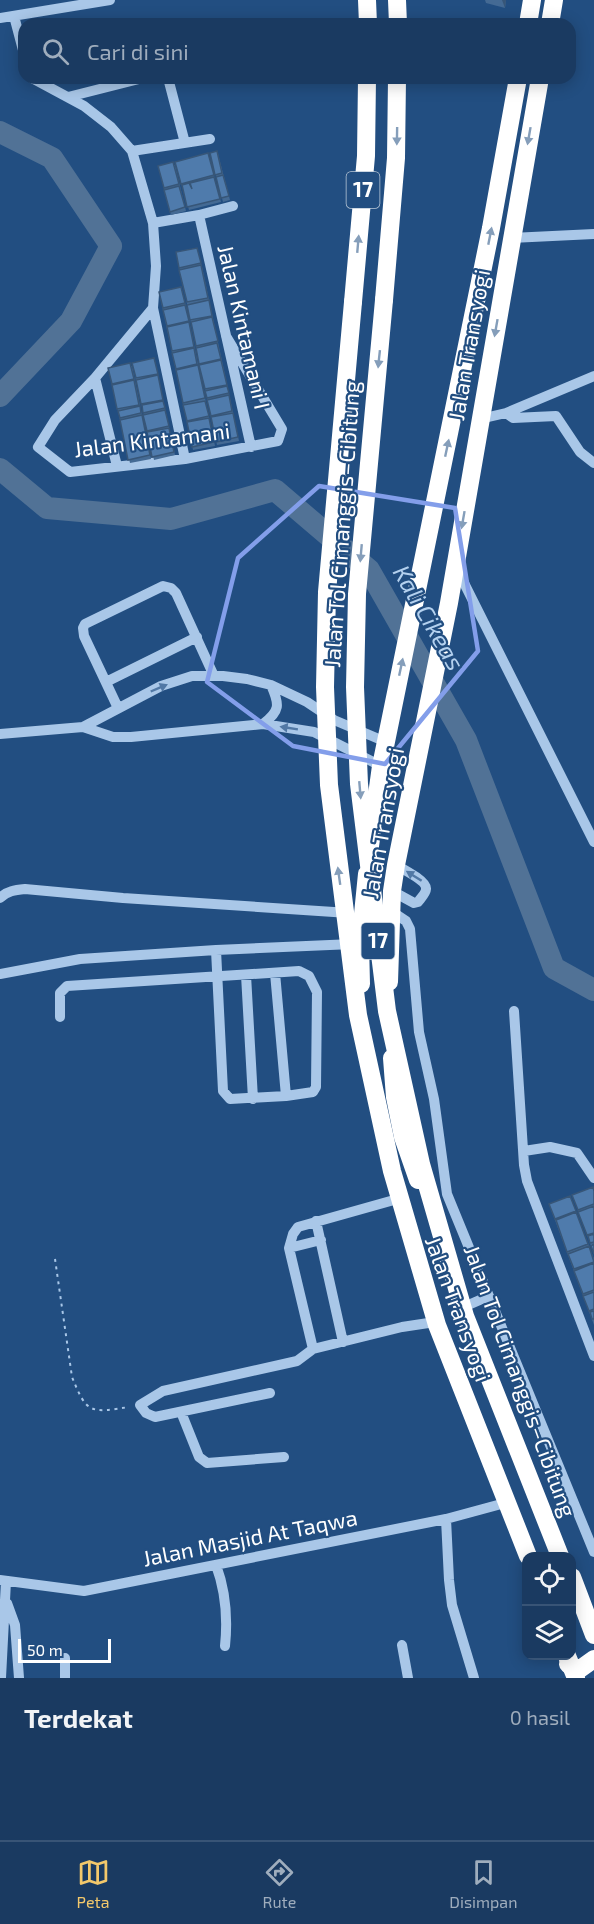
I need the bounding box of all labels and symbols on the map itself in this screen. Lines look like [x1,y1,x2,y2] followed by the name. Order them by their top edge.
[525,126,534,145] one-way arrow
[392,127,402,146] one-way arrow
[346,172,380,208] road number: 17
[486,226,495,245] one-way arrow
[353,234,363,253] one-way arrow
[213,242,277,411] street label: Jalan Kintamani I
[442,267,494,422] street label: Jalan Transyogi
[491,318,500,337] one-way arrow
[374,349,384,368] one-way arrow
[318,380,364,668] street label: Jalan Tol Cimanggis–Cibitung
[72,417,231,461] street label: Jalan Kintamani
[443,438,452,457] one-way arrow
[458,510,467,529] one-way arrow
[356,543,366,562] one-way arrow
[388,560,471,675] water label: Kali Cikeas
[397,658,406,677] one-way arrow
[150,683,168,692] one-way arrow
[279,723,298,732] one-way arrow
[356,745,408,900] street label: Jalan Transyogi
[355,780,364,799] one-way arrow
[334,866,344,885] one-way arrow
[406,871,422,882] one-way arrow
[362,923,394,959] road number: 17
[421,1233,497,1385] street label: Jalan Transyogi
[460,1241,582,1520] street label: Jalan Tol Cimanggis–Cibitung
[140,1503,360,1572] street label: Jalan Masjid At Taqwa
[18,1636,111,1664] scale bar

